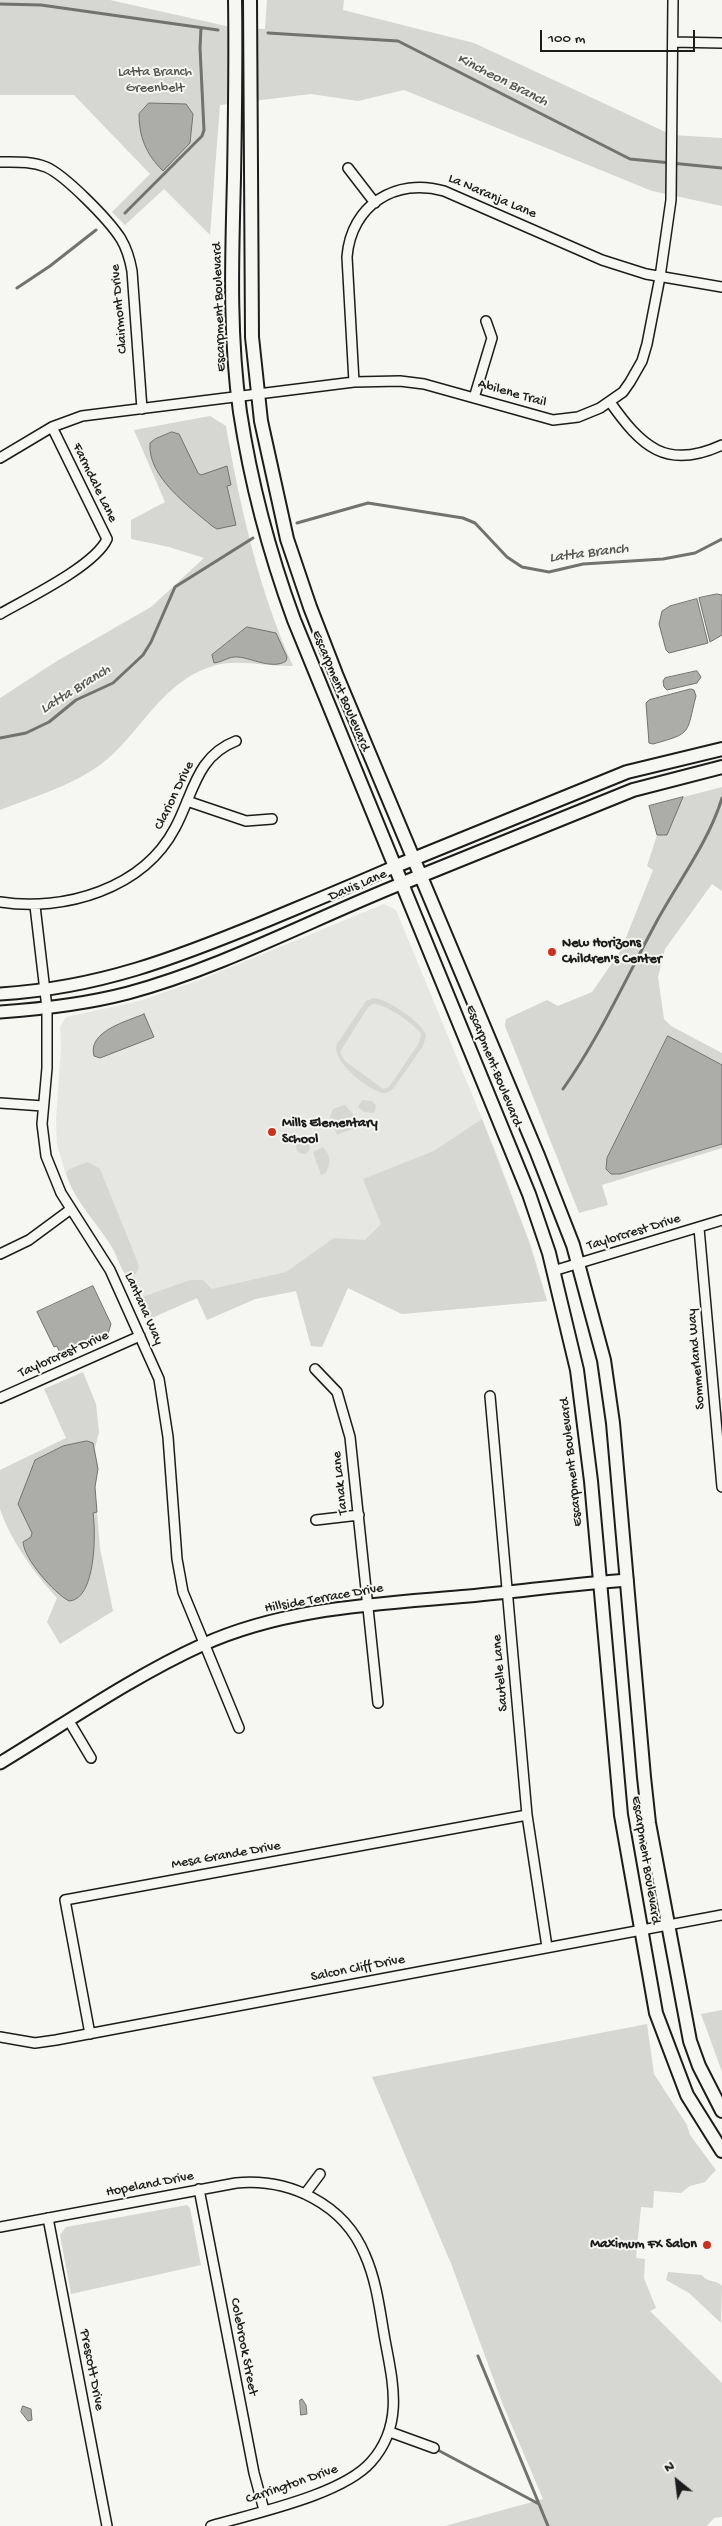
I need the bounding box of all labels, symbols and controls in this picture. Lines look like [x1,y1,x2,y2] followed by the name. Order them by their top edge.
[542,20,697,52] scale bar
[548,30,585,48] text: 100 m
[454,50,550,112] water label: Kincheon Branch
[118,65,192,98] park label: Latta Branch Greenbelt
[445,171,539,223] street label: La Naranja Lane
[209,242,231,372] street label: Escarpment Boulevard
[108,264,132,354] street label: Clairmont Drive
[476,376,548,412] street label: Abilene Trail
[68,441,120,525] street label: Farmdale Lane
[548,540,630,568] water label: Latta Branch
[307,628,373,754] street label: Escarpment Boulevard
[38,661,114,719] water label: Latta Branch
[151,759,199,833] street label: Clarion Drive
[326,866,390,906] street label: Davis Lane
[562,936,662,969] place label: New Horizons Children's Center
[546,946,558,958] marker: New Horizons Children's Center
[461,1003,525,1129] street label: Escarpment Boulevard
[282,1116,378,1148] place label: Mills Elementary School
[266,1126,278,1138] marker: Mills Elementary School
[585,1211,683,1255] street label: Taylorcrest Drive
[120,1270,166,1348] street label: Lantana Way
[684,1308,710,1410] street label: Sommerland Way
[16,1328,112,1382] street label: Taylorcrest Drive
[557,1397,587,1527] street label: Escarpment Boulevard
[329,1450,353,1516] street label: Tanak Lane
[263,1580,385,1618] street label: Hillside Terrace Drive
[489,1634,513,1712] street label: Sautelle Lane
[627,1795,663,1925] street label: Escarpment Boulevard
[170,1838,282,1874] street label: Mesa Grande Drive
[310,1952,406,1986] street label: Salcon Cliff Drive
[105,2168,195,2202] street label: Hopeland Drive
[590,2237,697,2253] place label: Maximum FX Salon
[701,2239,713,2251] marker: Maximum FX Salon
[225,2297,261,2397] street label: Colebrook Street
[75,2328,107,2412] street label: Prescott Drive
[652,2456,702,2506] north arrow
[661,2458,678,2477] text: N
[244,2461,340,2509] street label: Carrington Drive

